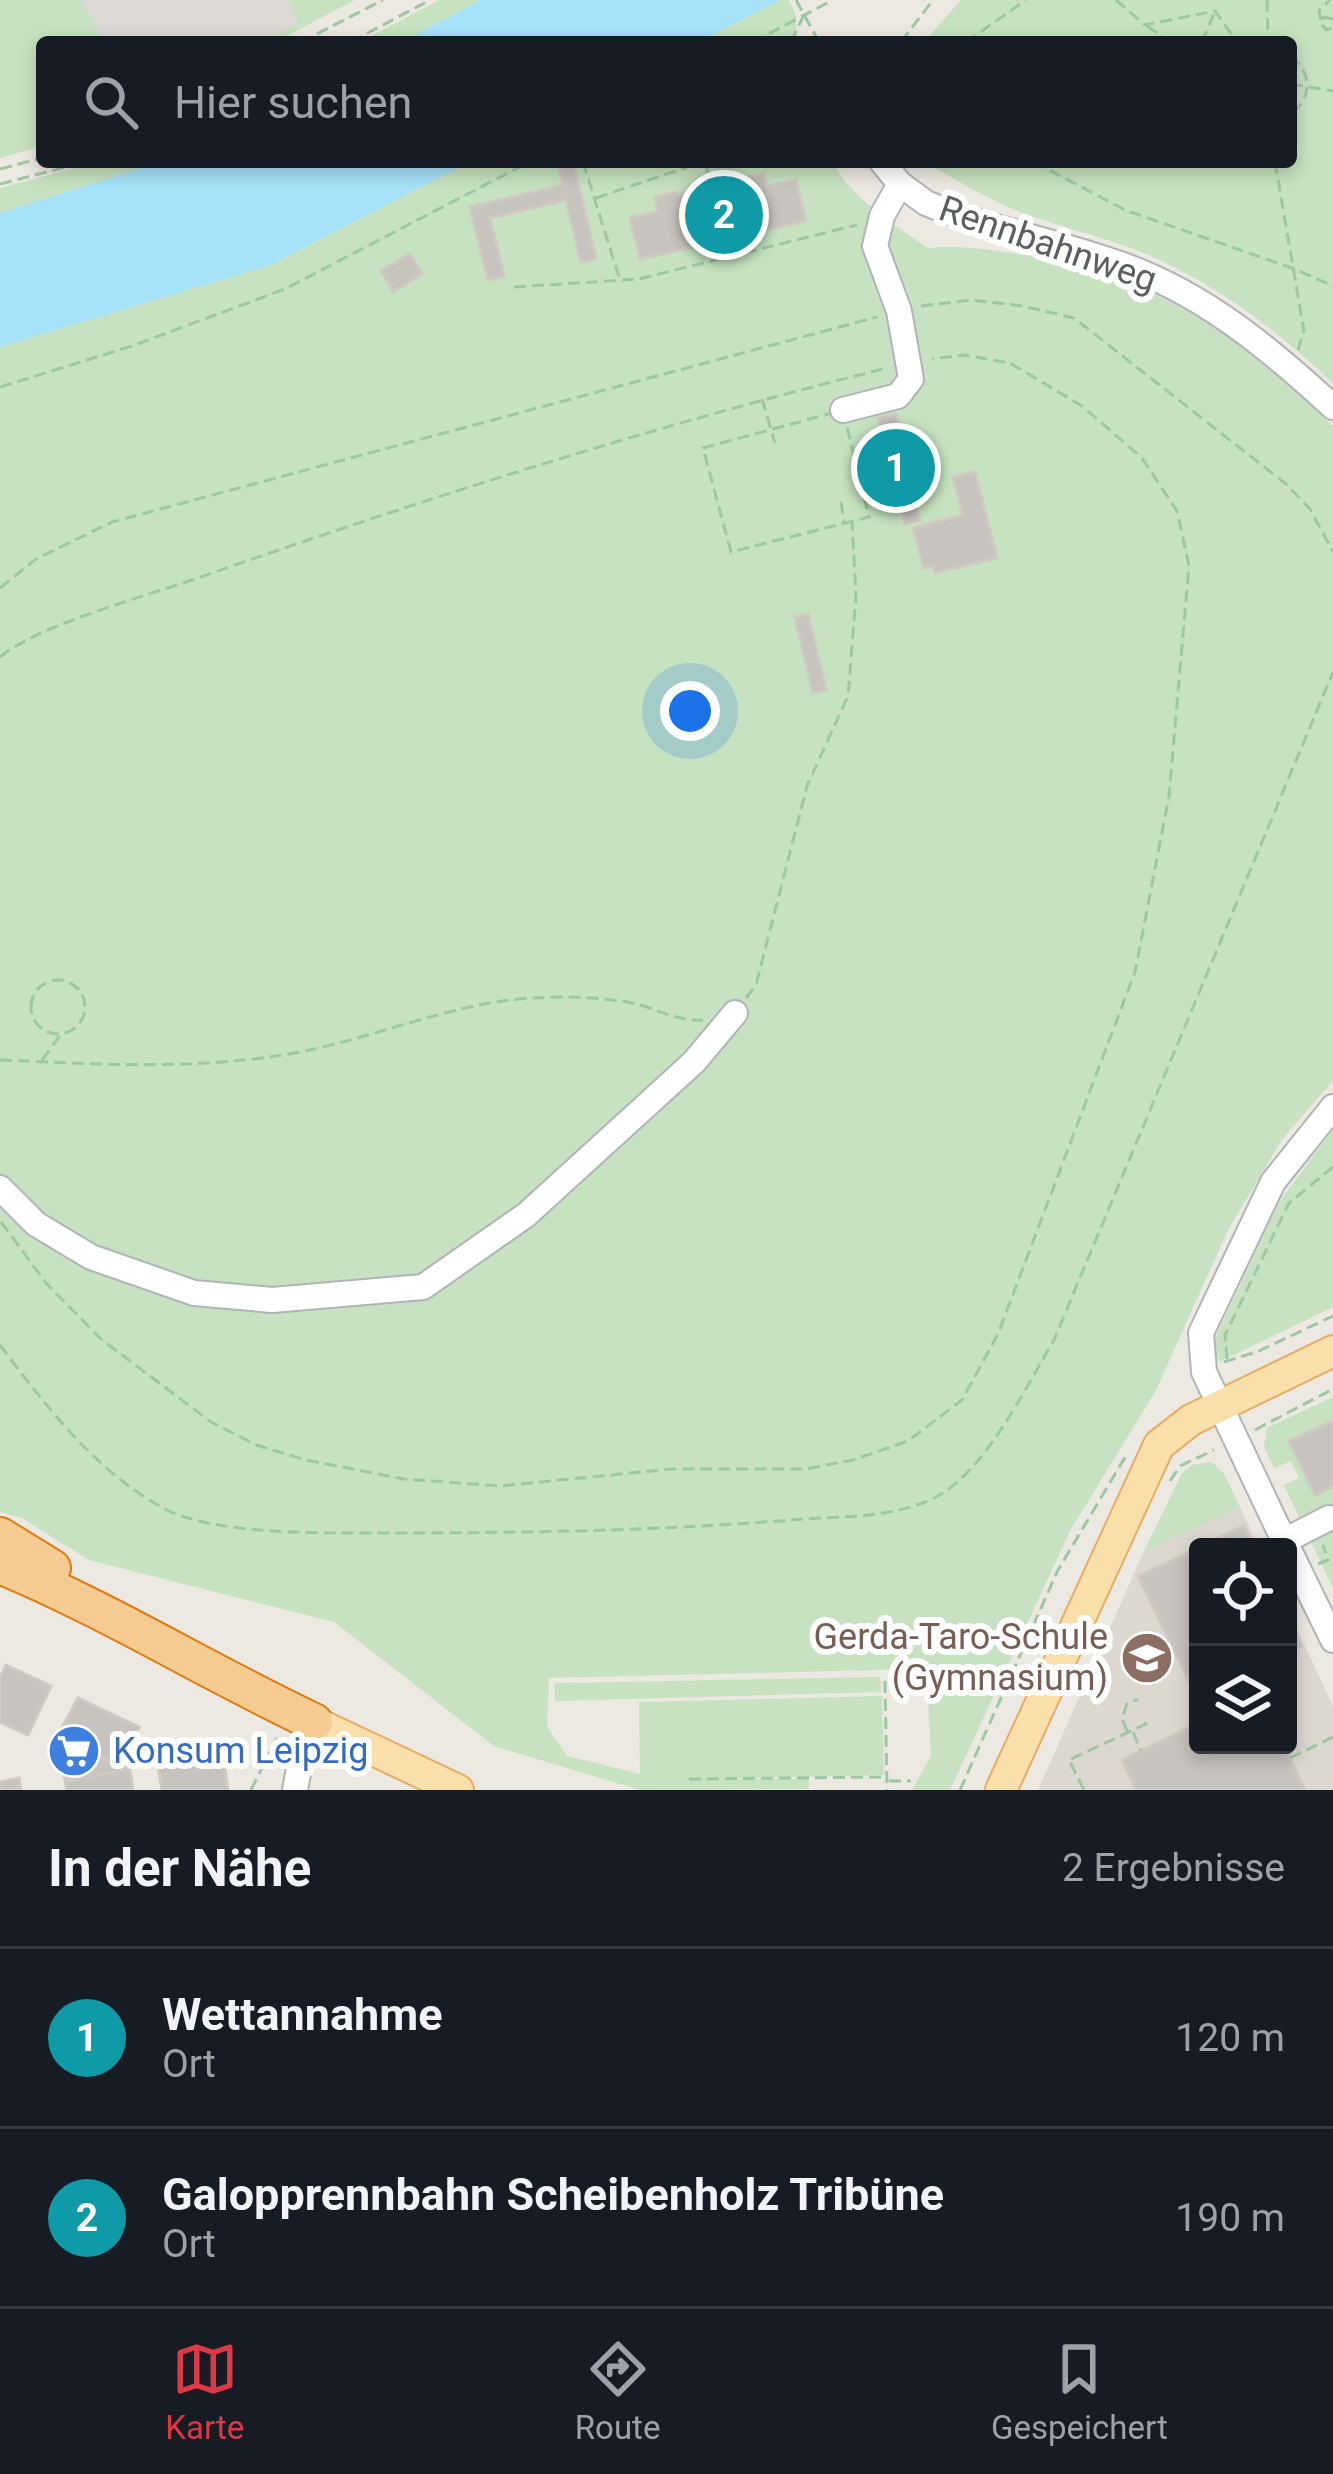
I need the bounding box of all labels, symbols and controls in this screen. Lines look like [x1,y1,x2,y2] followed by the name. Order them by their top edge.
[36,36,1297,168] search box
[78,69,144,135] icon: search
[174,76,412,129] text: Hier suchen
[685,170,763,260] pin: 2
[934,187,1162,301] street label: Rennbahnweg
[857,423,935,513] pin: 1
[660,681,720,741] your location
[1189,1538,1297,1754] map controls
[1189,1538,1297,1646] button: locate
[814,1616,1108,1699] place label: Gerda-Taro-Schule (Gymnasium)
[1119,1630,1175,1686] school or university icon: Gerda-Taro-Schule (Gymnasium)
[1189,1646,1297,1754] button: layers
[46,1723,102,1779] supermarket icon: Konsum Leipzig
[113,1730,368,1772] place label: Konsum Leipzig
[48,1839,311,1898] text: In der Nähe
[1062,1845,1285,1891] text: 2 Ergebnisse
[162,1988,443,2041] text: Wettannahme
[76,2015,98,2061] text: 1
[1175,2015,1285,2061] text: 120 m
[162,2041,216,2087] text: Ort
[162,2168,944,2221] text: Galopprennbahn Scheibenholz Tribüne
[76,2195,98,2241] text: 2
[1175,2195,1285,2241] text: 190 m
[162,2221,216,2267] text: Ort
[165,2336,244,2447] tab: Karte
[575,2336,660,2447] tab: Route
[991,2336,1168,2447] tab: Gespeichert

